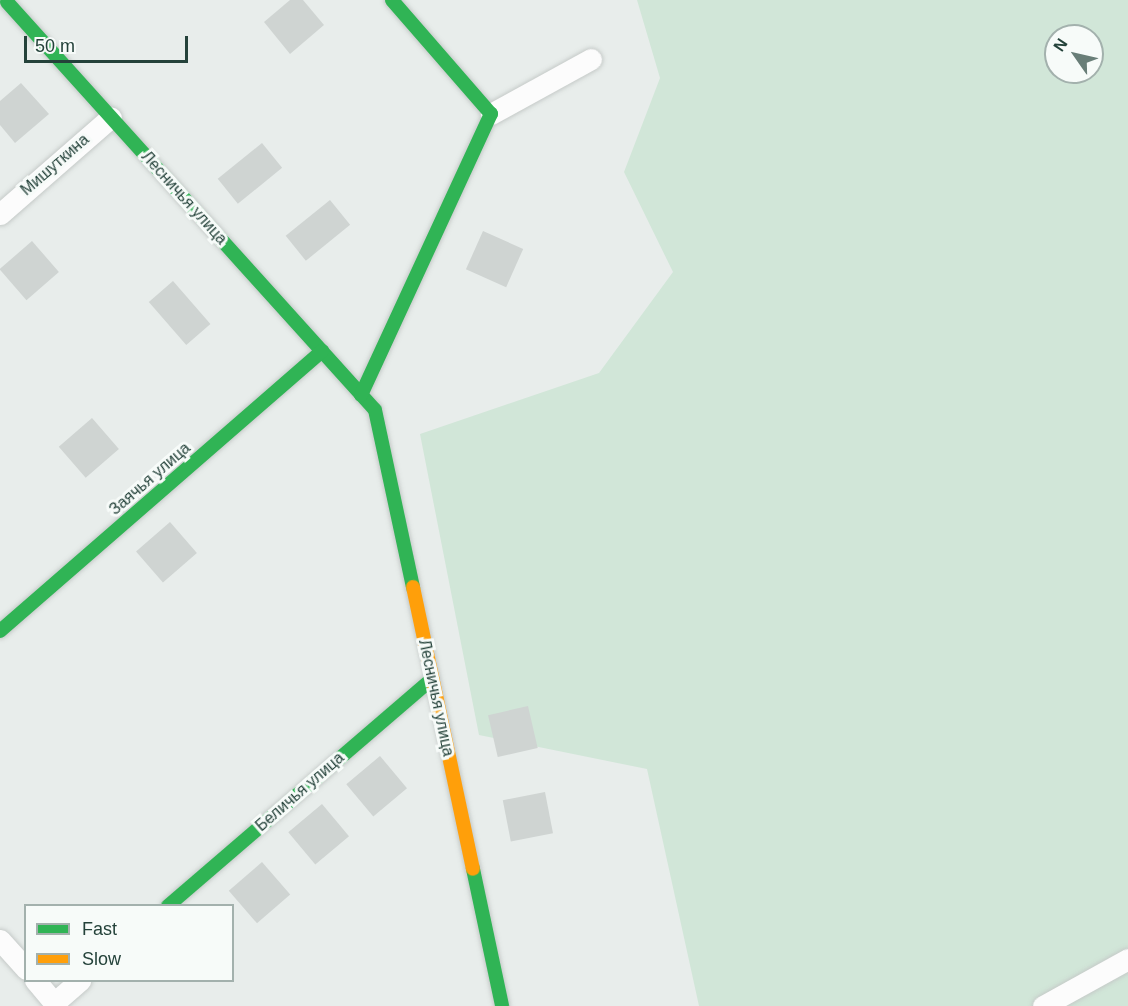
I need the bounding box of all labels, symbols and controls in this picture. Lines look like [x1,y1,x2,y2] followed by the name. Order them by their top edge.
[27,24,190,62] scale bar
[1044,24,1104,84] north arrow
[1050,35,1071,54] text: N
[35,36,75,56] text: 50 m
[17,130,93,200] street label: Мишуткина
[137,147,231,249] street label: Лесничья улица
[106,439,194,519] street label: Заячья улица
[414,638,458,758] street label: Лесничья улица
[252,748,348,836] street label: Беличья улица
[24,904,234,982] legend
[82,919,117,939] text: Fast
[82,949,121,969] text: Slow

